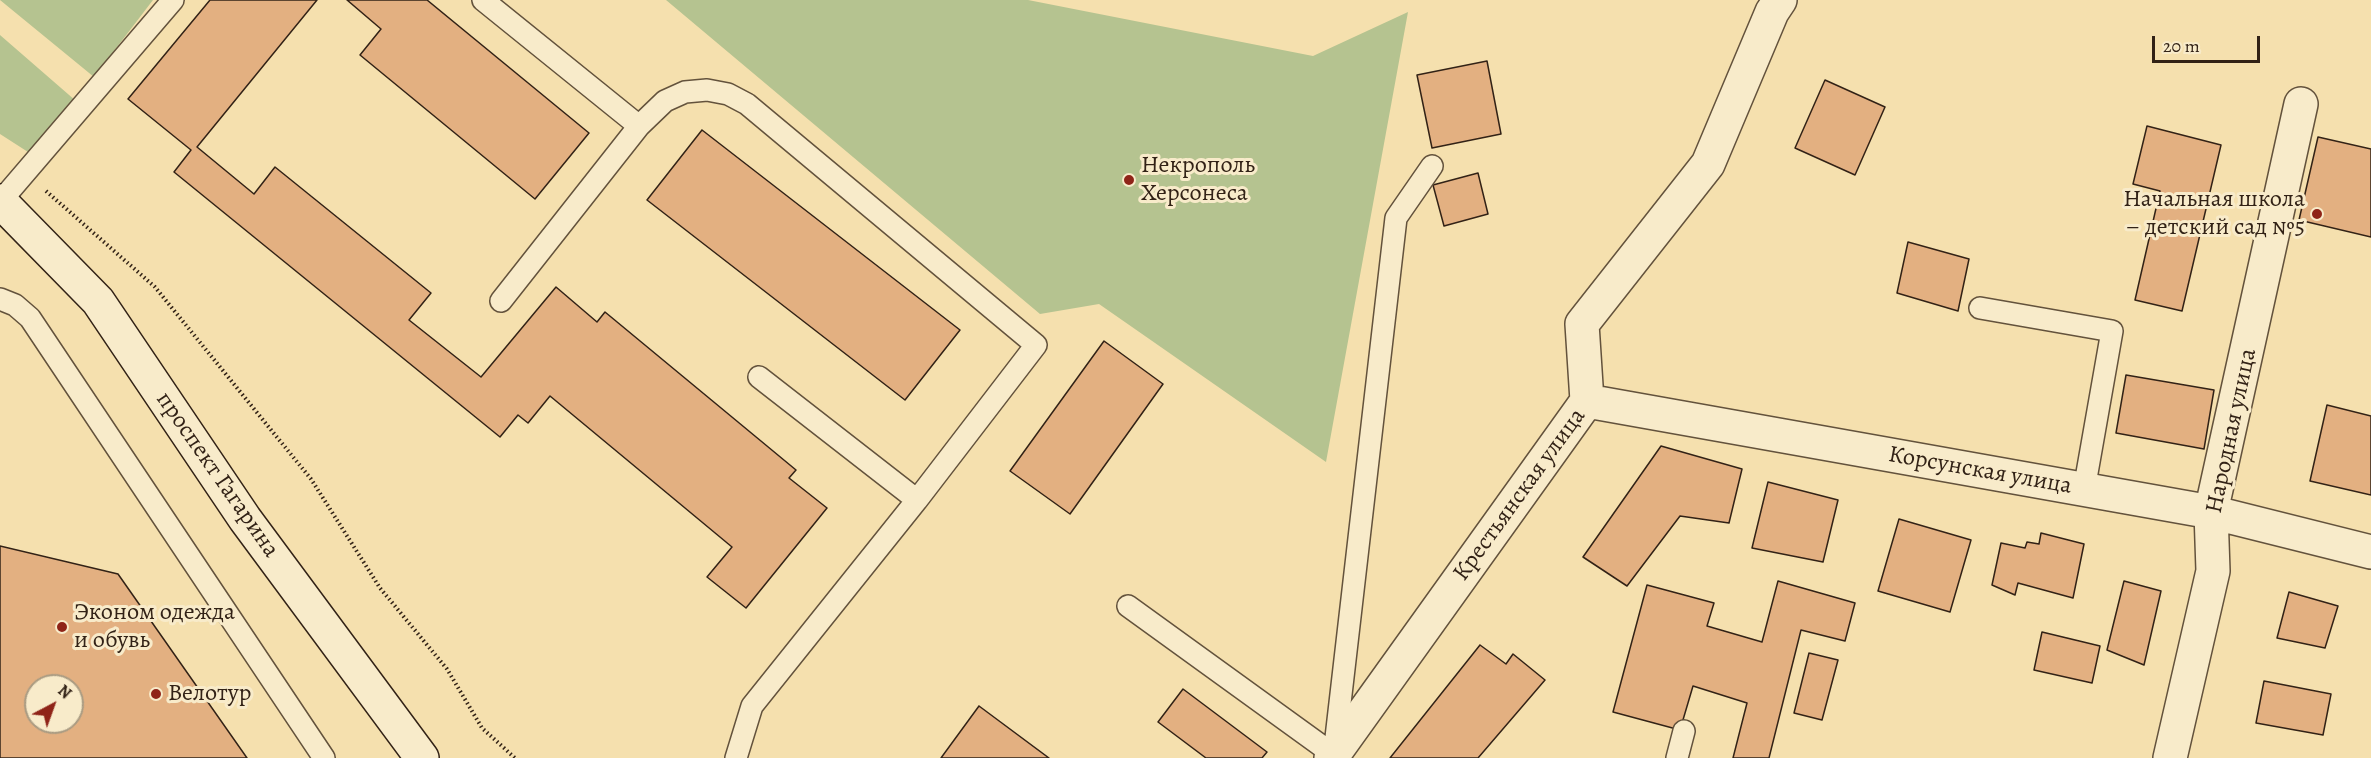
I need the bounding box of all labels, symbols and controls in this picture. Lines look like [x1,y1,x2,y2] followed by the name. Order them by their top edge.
[2155,24,2263,62] scale bar
[2163,34,2200,58] text: 20 m
[1141,152,1255,208] place label: Некрополь Херсонеса
[1122,173,1136,187] marker: Некрополь Херсонеса
[2123,186,2305,242] place label: Начальная школа – детский сад №5
[2310,207,2324,221] marker: Начальная школа – детский сад №5
[2200,346,2264,516] street label: Народная улица
[149,387,285,563] street label: проспект Гагарина
[1448,403,1592,587] street label: Крестьянская улица
[1886,441,2074,501] street label: Корсунская улица
[74,599,235,655] place label: Эконом одежда и обувь
[55,620,69,634] marker: Эконом одежда и обувь
[24,674,84,734] north arrow
[53,680,76,704] text: N
[168,680,251,708] place label: Велотур
[149,687,163,701] marker: Велотур

